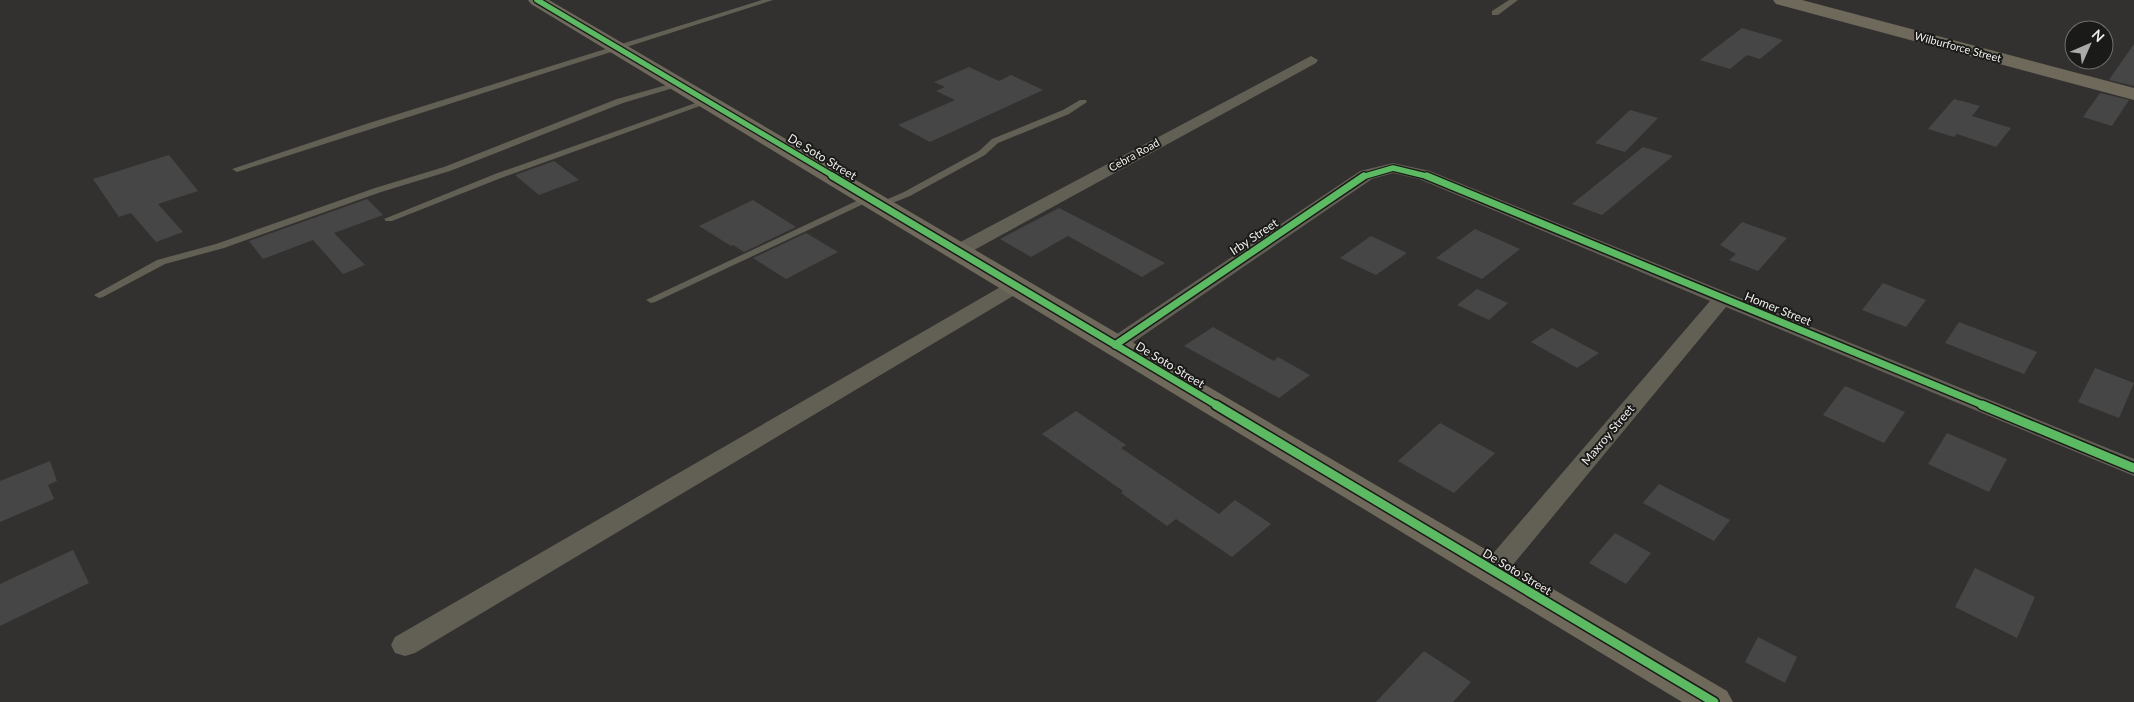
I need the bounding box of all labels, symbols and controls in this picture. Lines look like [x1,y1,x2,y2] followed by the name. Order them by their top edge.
[2064,20,2114,70] north arrow
[2089,26,2108,45] text: N
[1913,29,2003,64] street label: Wilburforce Street
[785,130,860,183] street label: De Soto Street
[1106,135,1161,174] street label: Cebra Road
[1227,215,1281,258] street label: Irby Street
[1743,288,1814,329] street label: Homer Street
[1133,338,1208,391] street label: De Soto Street
[1578,401,1638,468] street label: Maxroy Street
[1480,545,1555,598] street label: De Soto Street

